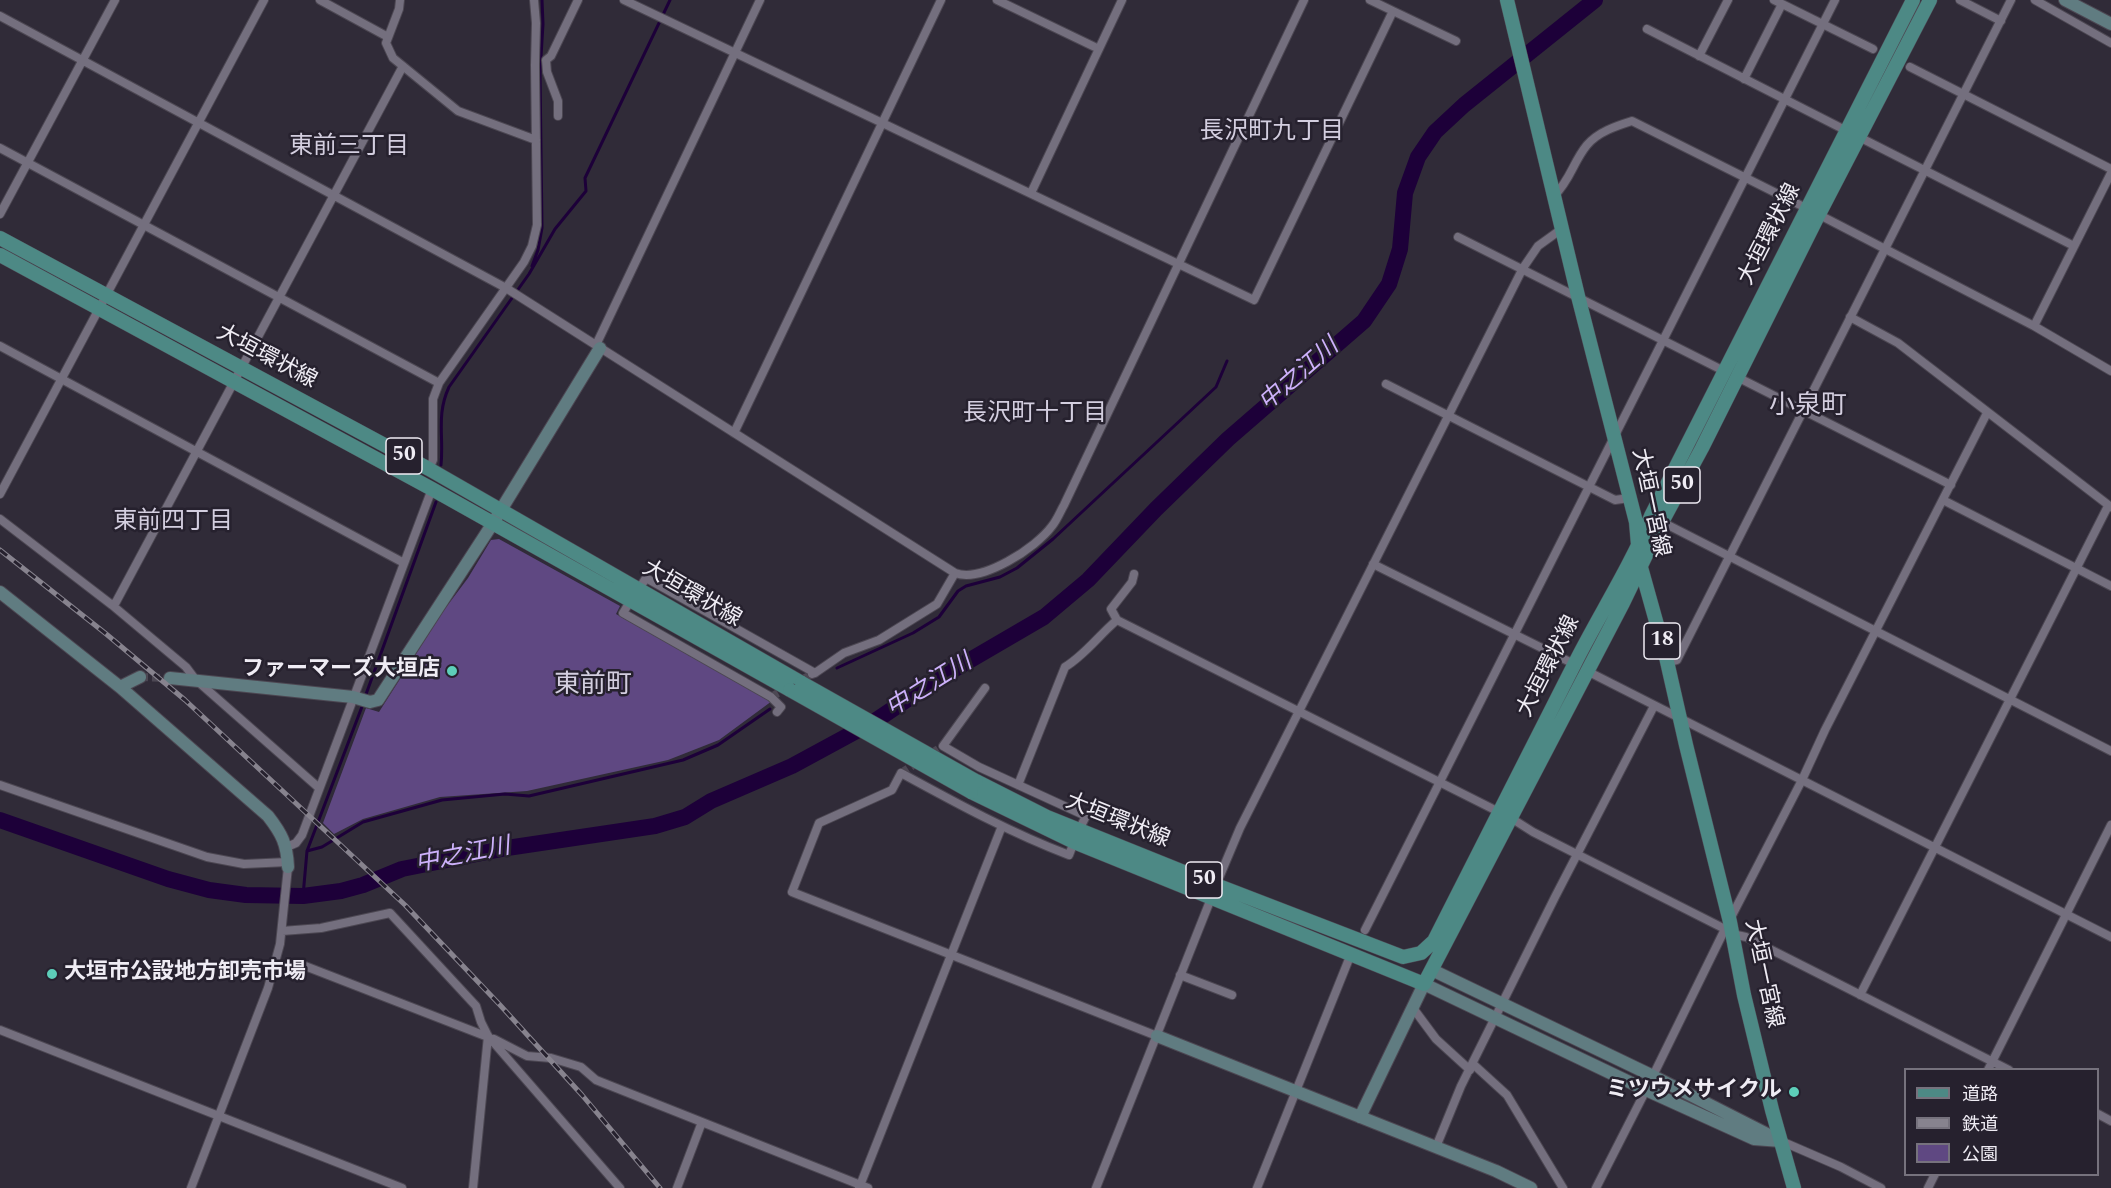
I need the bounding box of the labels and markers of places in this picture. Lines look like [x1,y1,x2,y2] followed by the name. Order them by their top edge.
[242,658,440,684] place label: ファーマーズ大垣店
[445,664,459,678] marker: ファーマーズ大垣店
[64,961,306,987] place label: 大垣市公設地方卸売市場
[45,967,59,981] marker: 大垣市公設地方卸売市場
[1606,1079,1782,1105] place label: ミツウメサイクル
[1787,1085,1801,1099] marker: ミツウメサイクル

